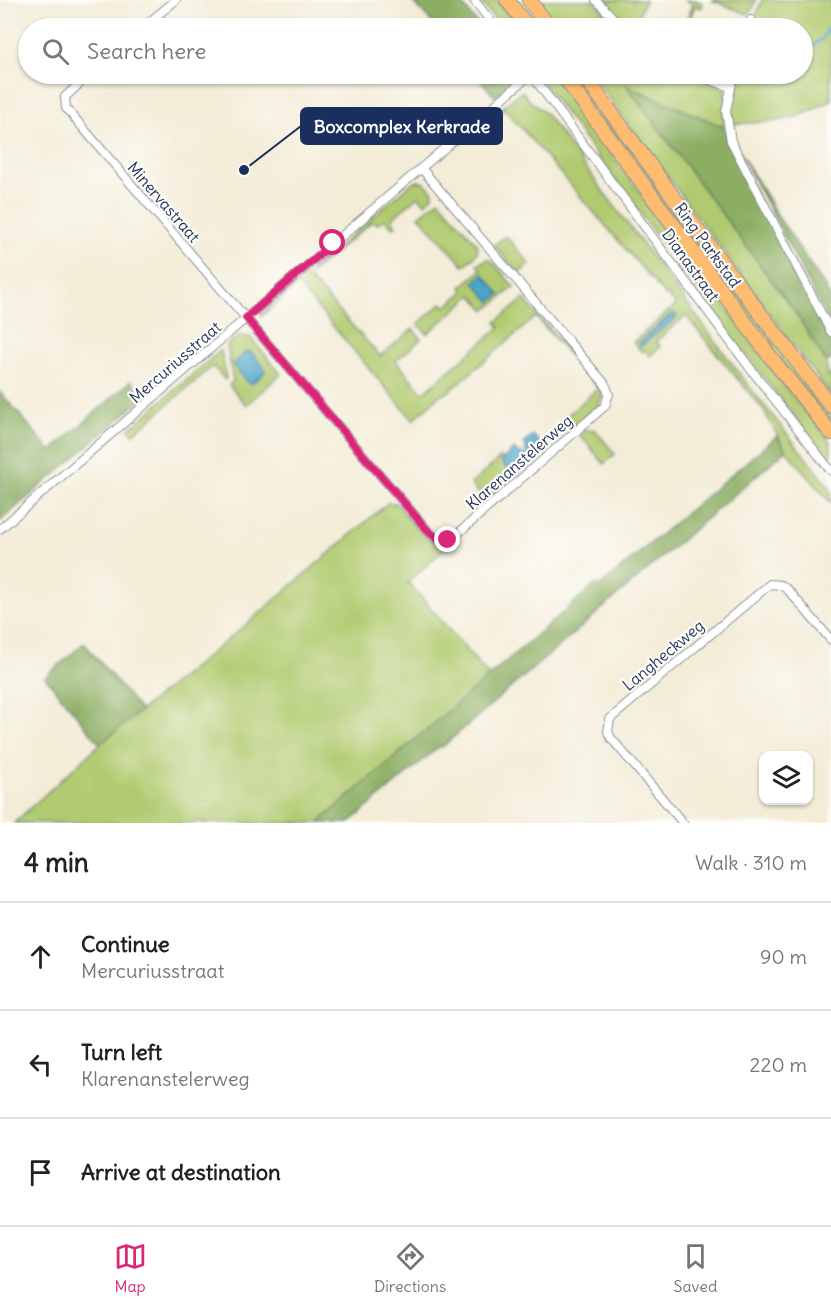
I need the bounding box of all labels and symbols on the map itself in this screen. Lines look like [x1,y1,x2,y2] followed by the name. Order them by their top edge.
[301,108,502,144] callout: Boxcomplex Kerkrade
[314,115,491,138] text: Boxcomplex Kerkrade
[124,158,205,247] street label: Minervastraat
[671,199,745,291] street label: Ring Parkstad
[658,225,724,306] street label: Dianastraat
[319,229,345,255] route start
[125,316,225,407] street label: Mercuriusstraat
[462,410,576,514] street label: Klarenanstelerweg
[434,526,460,552] route end
[618,615,708,695] street label: Langheckweg

